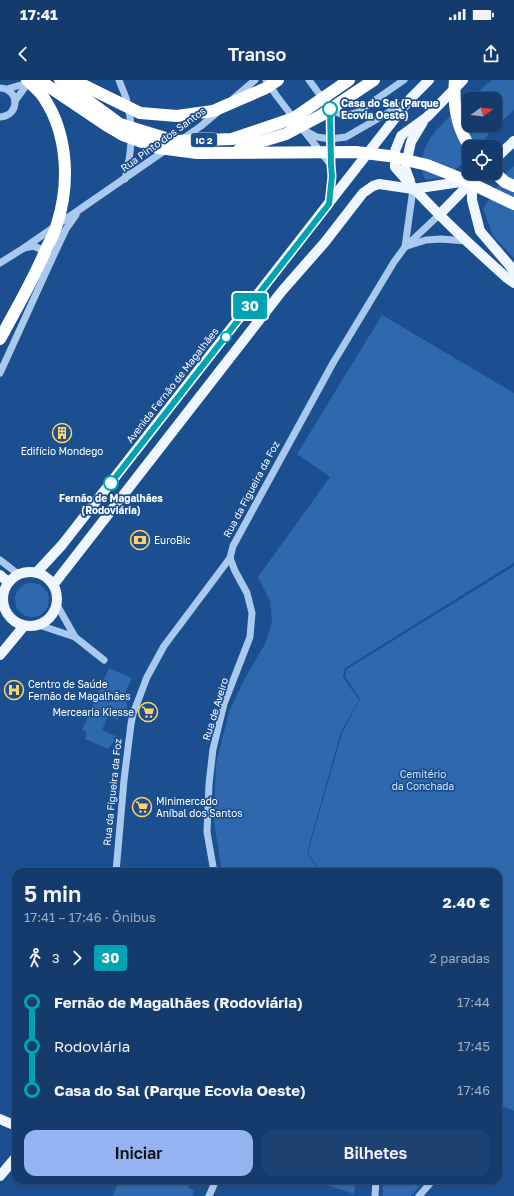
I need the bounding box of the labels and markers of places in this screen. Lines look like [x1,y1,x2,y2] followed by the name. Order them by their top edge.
[341,97,439,121] place label: Casa do Sal (Parque Ecovia Oeste)
[322,101,338,117] marker: Casa do Sal (Parque Ecovia Oeste)
[220,331,232,343] unlabelled marker
[51,422,73,444] building icon: Edifício Mondego
[21,445,103,457] place label: Edifício Mondego
[103,475,119,491] marker: Fernão de Magalhães (Rodoviária)
[59,492,163,516] place label: Fernão de Magalhães (Rodoviária)
[129,529,151,551] bank icon: EuroBic
[154,534,191,546] place label: EuroBic
[28,678,130,702] place label: Centro de Saúde Fernão de Magalhães
[3,679,25,701] hospital icon: Centro de Saúde Fernão de Magalhães
[137,701,159,723] supermarket icon: Mercearia Kiesse
[52,706,134,718] place label: Mercearia Kiesse
[156,795,243,819] place label: Minimercado Aníbal dos Santos
[131,796,153,818] supermarket icon: Minimercado Aníbal dos Santos

